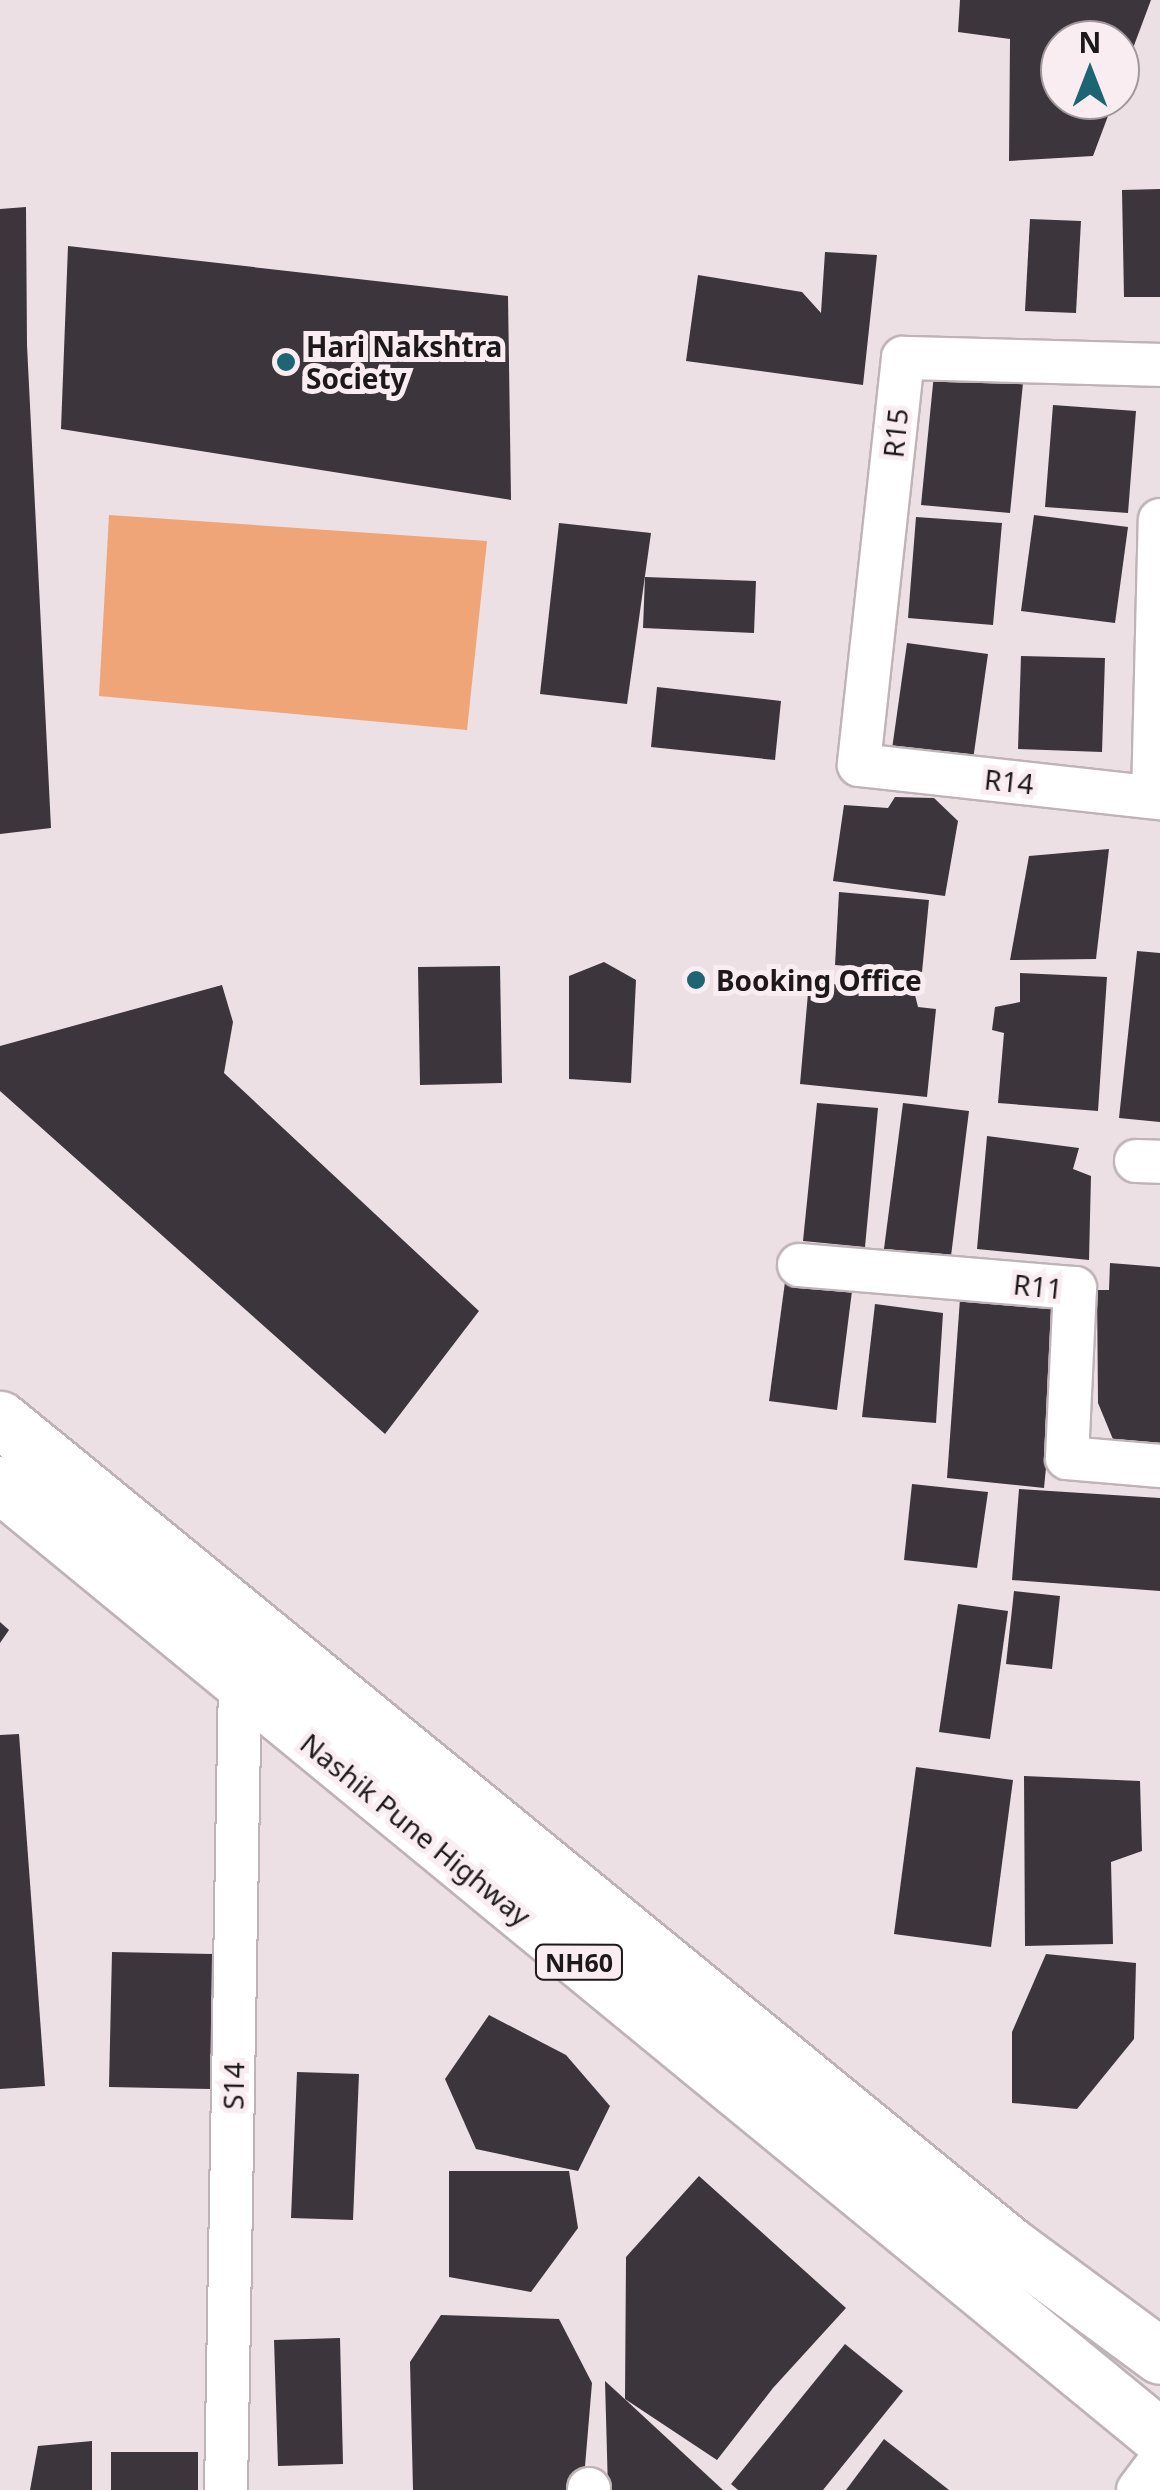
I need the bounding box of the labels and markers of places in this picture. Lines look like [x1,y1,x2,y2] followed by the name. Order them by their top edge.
[306,329,502,395] place label: Hari Nakshtra Society
[275,351,297,373] marker: Hari Nakshtra Society
[716,963,922,997] place label: Booking Office
[685,969,707,991] marker: Booking Office

